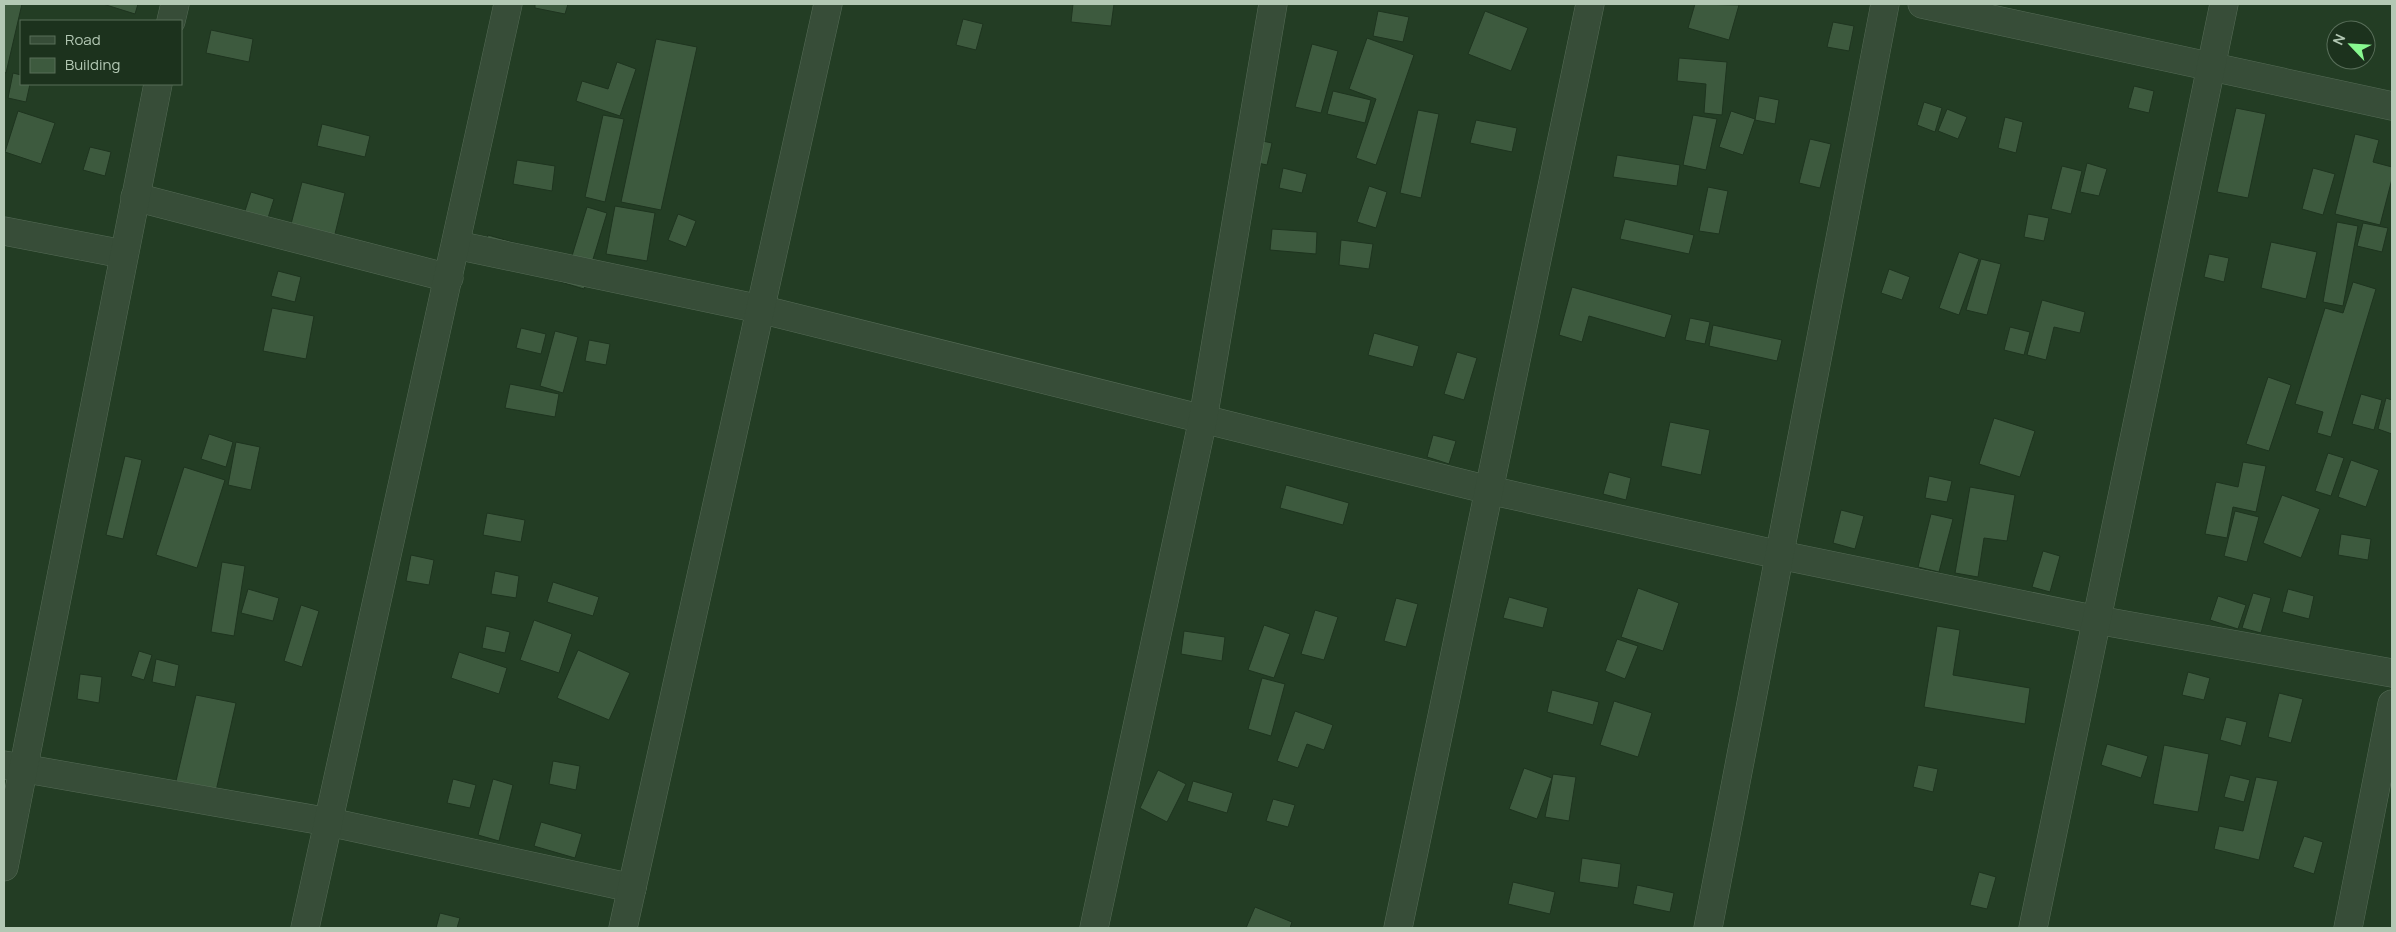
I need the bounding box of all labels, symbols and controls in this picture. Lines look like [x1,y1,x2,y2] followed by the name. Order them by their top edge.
[20,20,182,85] legend
[2326,20,2376,70] north arrow
[65,29,101,50] text: Road
[2328,31,2350,48] text: N
[65,54,120,75] text: Building

